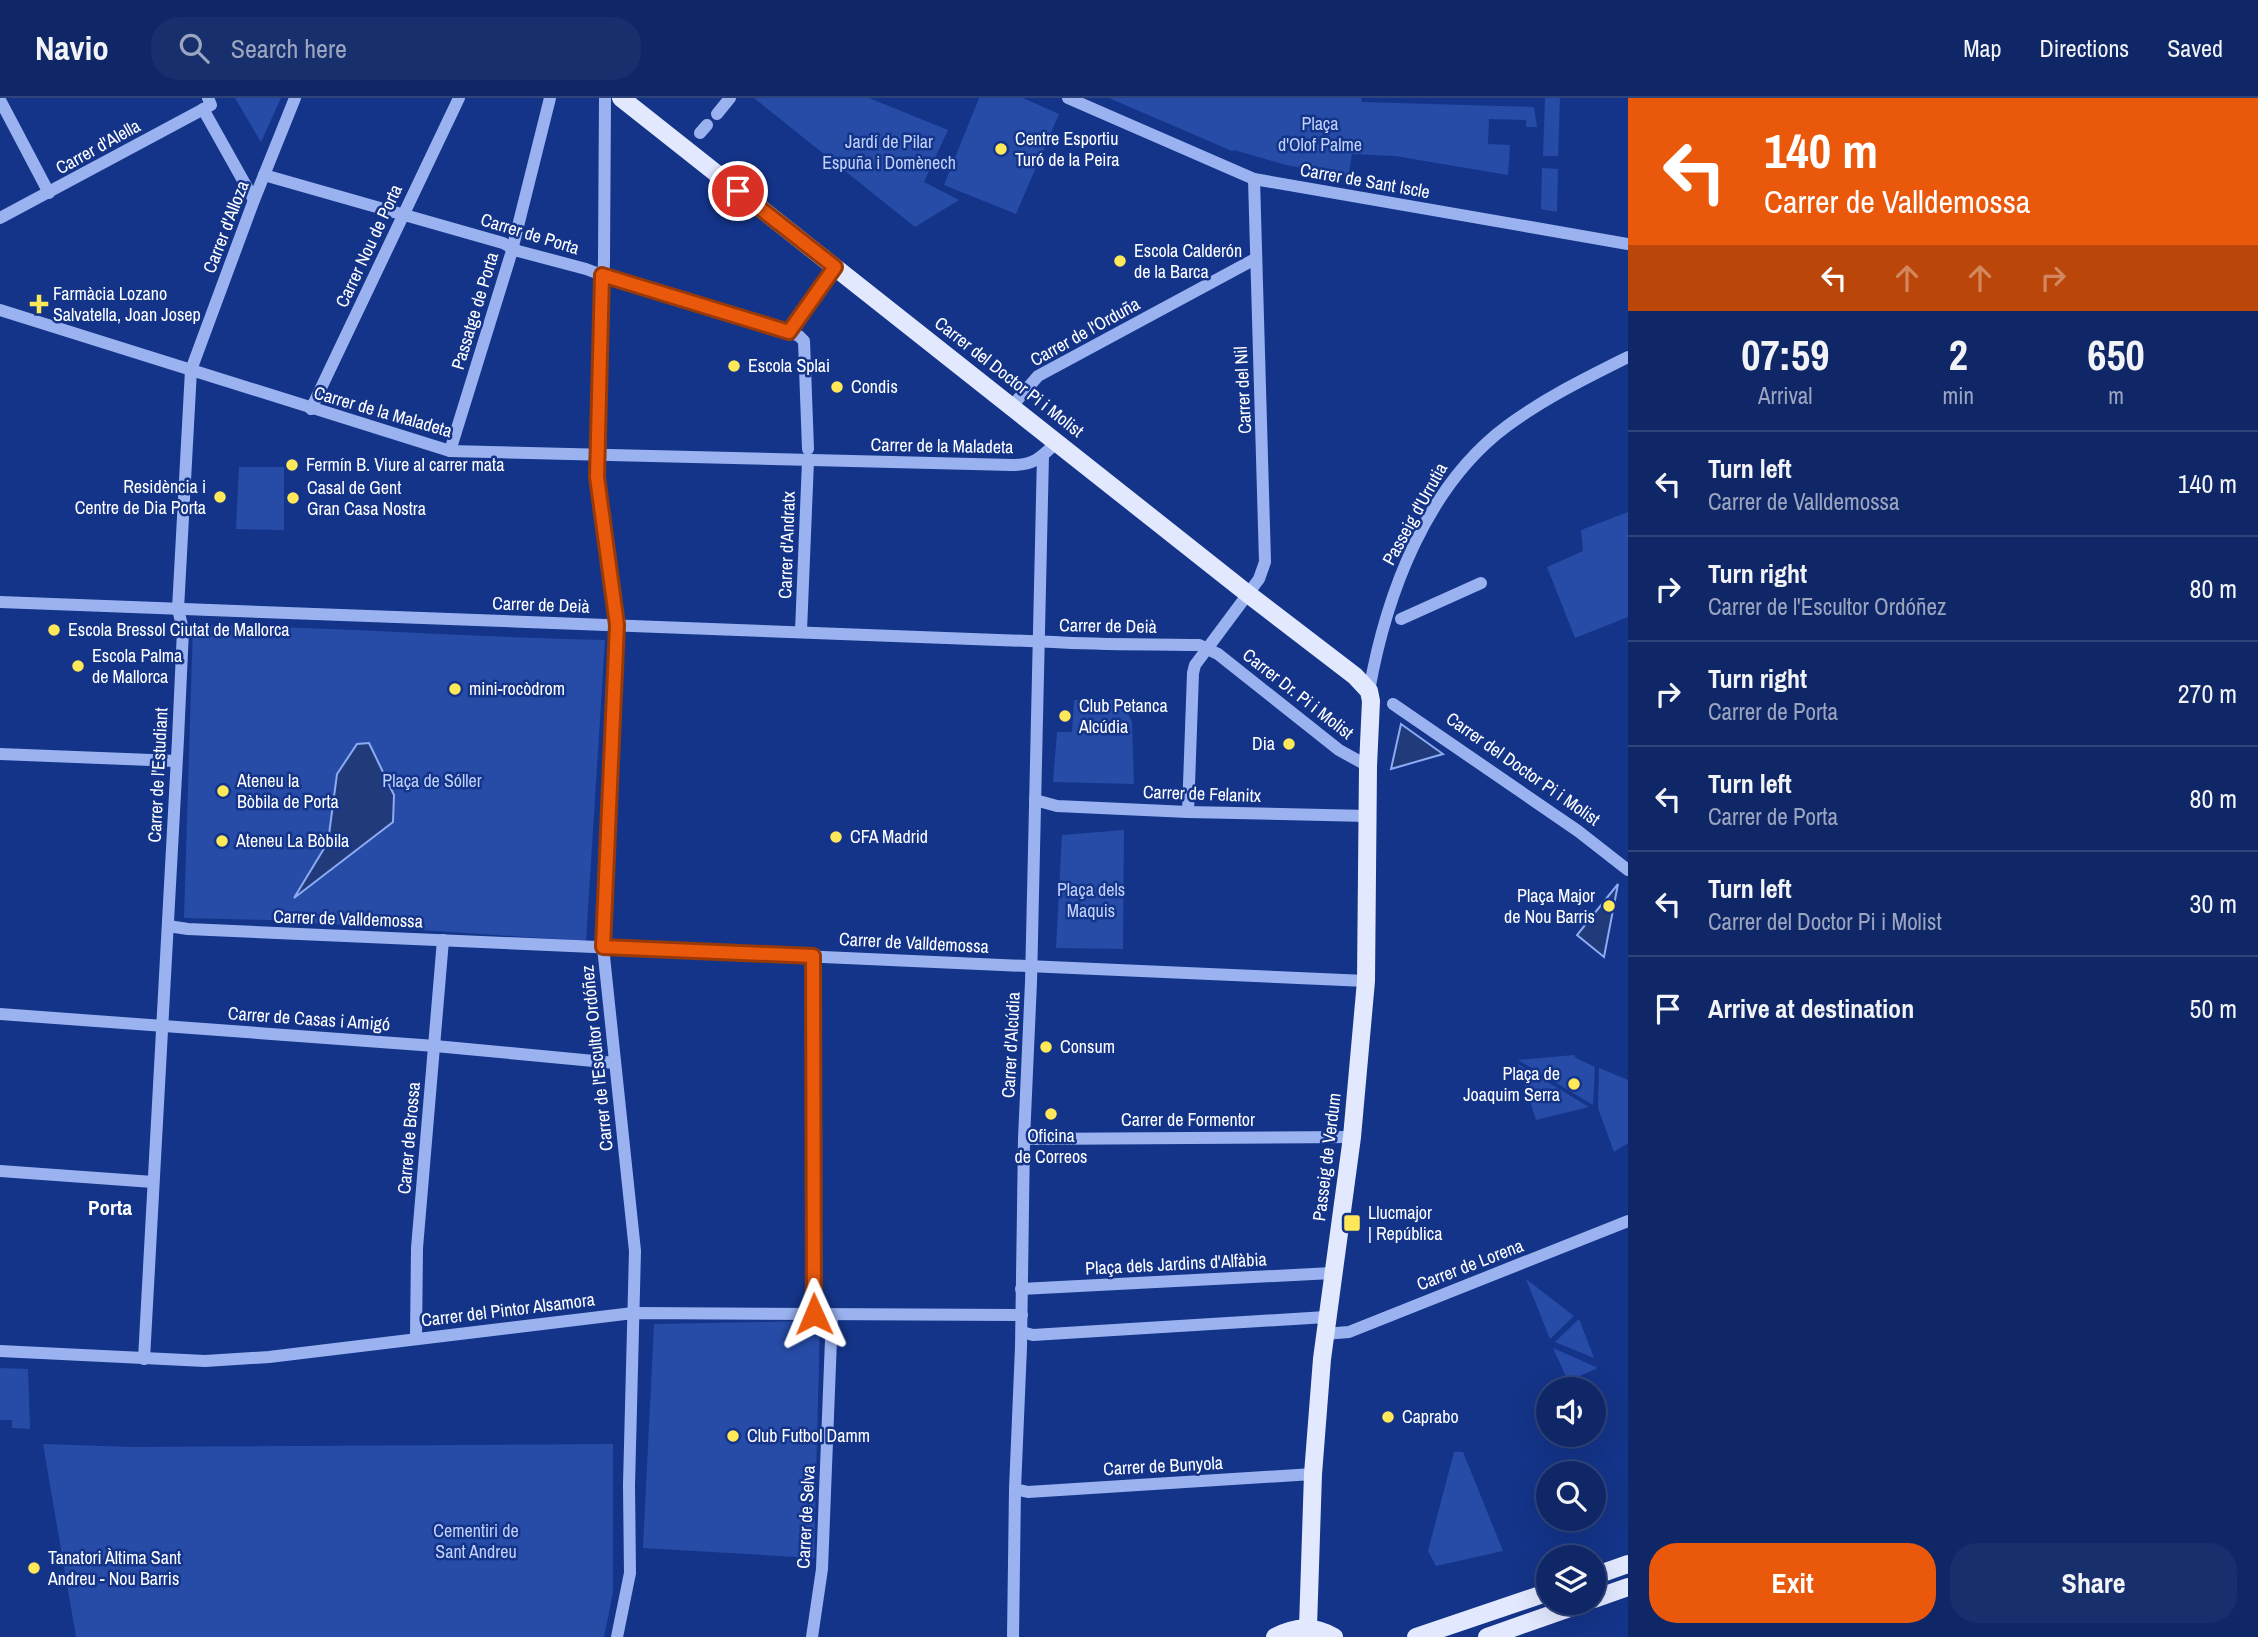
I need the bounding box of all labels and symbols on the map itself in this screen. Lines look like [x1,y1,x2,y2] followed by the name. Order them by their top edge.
[1278,111,1362,157] park label: Plaça d'Olof Palme
[51,113,145,180] street label: Carrer d'Alella
[1015,126,1120,172] place label: Centre Esportiu Turó de la Peira
[822,129,956,175] park label: Jardí de Pilar Espuña i Domènech
[993,141,1009,157] marker: Centre Esportiu Turó de la Peira
[1298,157,1432,204] street label: Carrer de Sant Iscle
[708,161,768,221] pin
[196,177,255,277] street label: Carrer d'Alloza
[329,180,408,311] street label: Carrer Nou de Porta
[478,207,582,260] street label: Carrer de Porta
[1134,238,1242,284] place label: Escola Calderón de la Barca
[445,249,504,373] street label: Passatge de Porta
[1112,253,1128,269] marker: Escola Calderón de la Barca
[53,281,201,327] place label: Farmàcia Lozano Salvatella, Joan Josep
[1025,291,1144,372] street label: Carrer de l'Orduña
[31,296,47,312] marker: Farmàcia Lozano Salvatella, Joan Josep
[930,310,1089,443] street label: Carrer del Doctor Pi i Molist
[1228,346,1257,434] street label: Carrer del Nil
[748,353,830,378] place label: Escola Splai
[726,358,742,374] marker: Escola Splai
[851,374,898,399] place label: Condis
[829,379,845,395] marker: Condis
[311,380,455,443] street label: Carrer de la Maladeta
[870,432,1014,459] street label: Carrer de la Maladeta
[306,452,504,477] place label: Fermín B. Viure al carrer mata
[284,457,300,473] marker: Fermín B. Viure al carrer mata
[1376,458,1453,569] street label: Passeig d'Urrutia
[75,474,206,520] place label: Residència i Centre de Dia Porta
[307,475,426,521] place label: Casal de Gent Gran Casa Nostra
[212,489,228,505] marker: Residència i Centre de Dia Porta
[285,490,301,506] marker: Casal de Gent Gran Casa Nostra
[772,490,801,599] street label: Carrer d'Andratx
[492,590,590,619] street label: Carrer de Deià
[1059,612,1157,639] street label: Carrer de Deià
[68,617,290,642] place label: Escola Bressol Ciutat de Mallorca
[46,622,62,638] marker: Escola Bressol Ciutat de Mallorca
[1238,642,1359,745] street label: Carrer Dr. Pi i Molist
[92,643,182,689] place label: Escola Palma de Mallorca
[70,658,86,674] marker: Escola Palma de Mallorca
[469,676,565,701] place label: mini-rocòdrom
[447,681,463,697] marker: mini-rocòdrom
[1078,693,1168,739] place label: Club Petanca Alcúdia
[1441,706,1605,831] street label: Carrer del Doctor Pi i Molist
[141,707,174,843] street label: Carrer de l'Estudiant
[1057,708,1073,724] marker: Club Petanca Alcúdia
[1252,731,1275,756] place label: Dia
[1281,736,1297,752] marker: Dia
[236,768,339,814] place label: Ateneu la Bòbila de Porta
[382,768,482,793] park label: Plaça de Sóller
[1143,779,1262,808] street label: Carrer de Felanitx
[215,783,231,799] marker: Ateneu la Bòbila de Porta
[850,824,928,849] place label: CFA Madrid
[235,828,349,853] place label: Ateneu La Bòbila
[828,829,844,845] marker: CFA Madrid
[214,833,230,849] marker: Ateneu La Bòbila
[1057,877,1125,923] park label: Plaça dels Maquis
[1504,883,1595,929] place label: Plaça Major de Nou Barris
[1601,898,1617,914] marker: Plaça Major de Nou Barris
[273,903,423,934] street label: Carrer de Valldemossa
[839,926,990,959] street label: Carrer de Valldemossa
[574,964,619,1152] street label: Carrer de l'Escultor Ordóñez
[995,991,1026,1099] street label: Carrer d'Alcúdia
[227,1000,391,1037] street label: Carrer de Casas i Amigó
[1060,1034,1115,1059] place label: Consum
[1038,1039,1054,1055] marker: Consum
[1463,1061,1560,1107] place label: Plaça de Joaquim Serra
[1566,1076,1582,1092] marker: Plaça de Joaquim Serra
[391,1081,426,1195] street label: Carrer de Brossa
[1306,1091,1347,1222] street label: Passeig de Verdum
[1043,1106,1059,1122] marker: Oficina de Correos
[1121,1107,1255,1132] street label: Carrer de Formentor
[1014,1123,1088,1169] place label: Oficina de Correos
[88,1193,132,1222] district label: Porta
[1368,1200,1442,1246] place label: Llucmajor | República
[1342,1213,1362,1233] marker: Llucmajor | República
[1413,1233,1527,1296] street label: Carrer de Lorena
[1085,1246,1267,1281] street label: Plaça dels Jardins d'Alfàbia
[777,1277,851,1351] position arrow
[420,1286,596,1333] street label: Carrer del Pintor Alsamora
[1402,1404,1459,1429] place label: Caprabo
[1380,1409,1396,1425] marker: Caprabo
[747,1423,870,1448] place label: Club Futbol Damm
[725,1428,741,1444] marker: Club Futbol Damm
[1103,1450,1223,1481] street label: Carrer de Bunyola
[790,1465,821,1569] street label: Carrer de Selva
[433,1518,519,1564] park label: Cementiri de Sant Andreu
[47,1545,181,1591] place label: Tanatori Àltima Sant Andreu - Nou Barris
[26,1560,42,1576] marker: Tanatori Àltima Sant Andreu - Nou Barris

